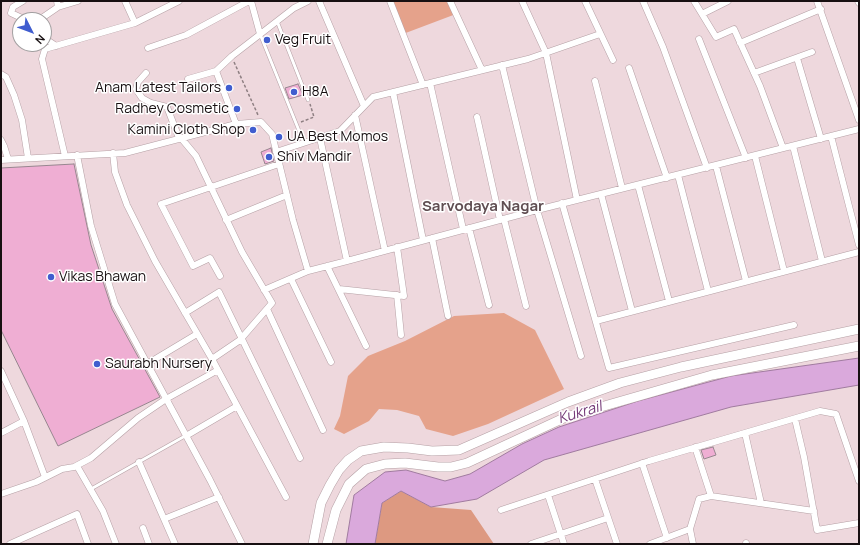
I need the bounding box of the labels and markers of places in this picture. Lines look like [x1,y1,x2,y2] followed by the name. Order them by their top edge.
[275,32,331,48] place label: Veg Fruit
[262,35,272,45] marker: Veg Fruit
[95,80,221,96] place label: Anam Latest Tailors
[224,83,234,93] marker: Anam Latest Tailors
[302,84,329,100] place label: H8A
[289,87,299,97] marker: H8A
[115,101,229,117] place label: Radhey Cosmetic
[232,104,242,114] marker: Radhey Cosmetic
[128,122,245,138] place label: Kamini Cloth Shop
[248,125,258,135] marker: Kamini Cloth Shop
[287,129,388,145] place label: UA Best Momos
[274,132,284,142] marker: UA Best Momos
[277,149,352,165] place label: Shiv Mandir
[264,152,274,162] marker: Shiv Mandir
[59,269,146,285] place label: Vikas Bhawan
[46,272,56,282] marker: Vikas Bhawan
[105,356,212,372] place label: Saurabh Nursery
[92,359,102,369] marker: Saurabh Nursery

